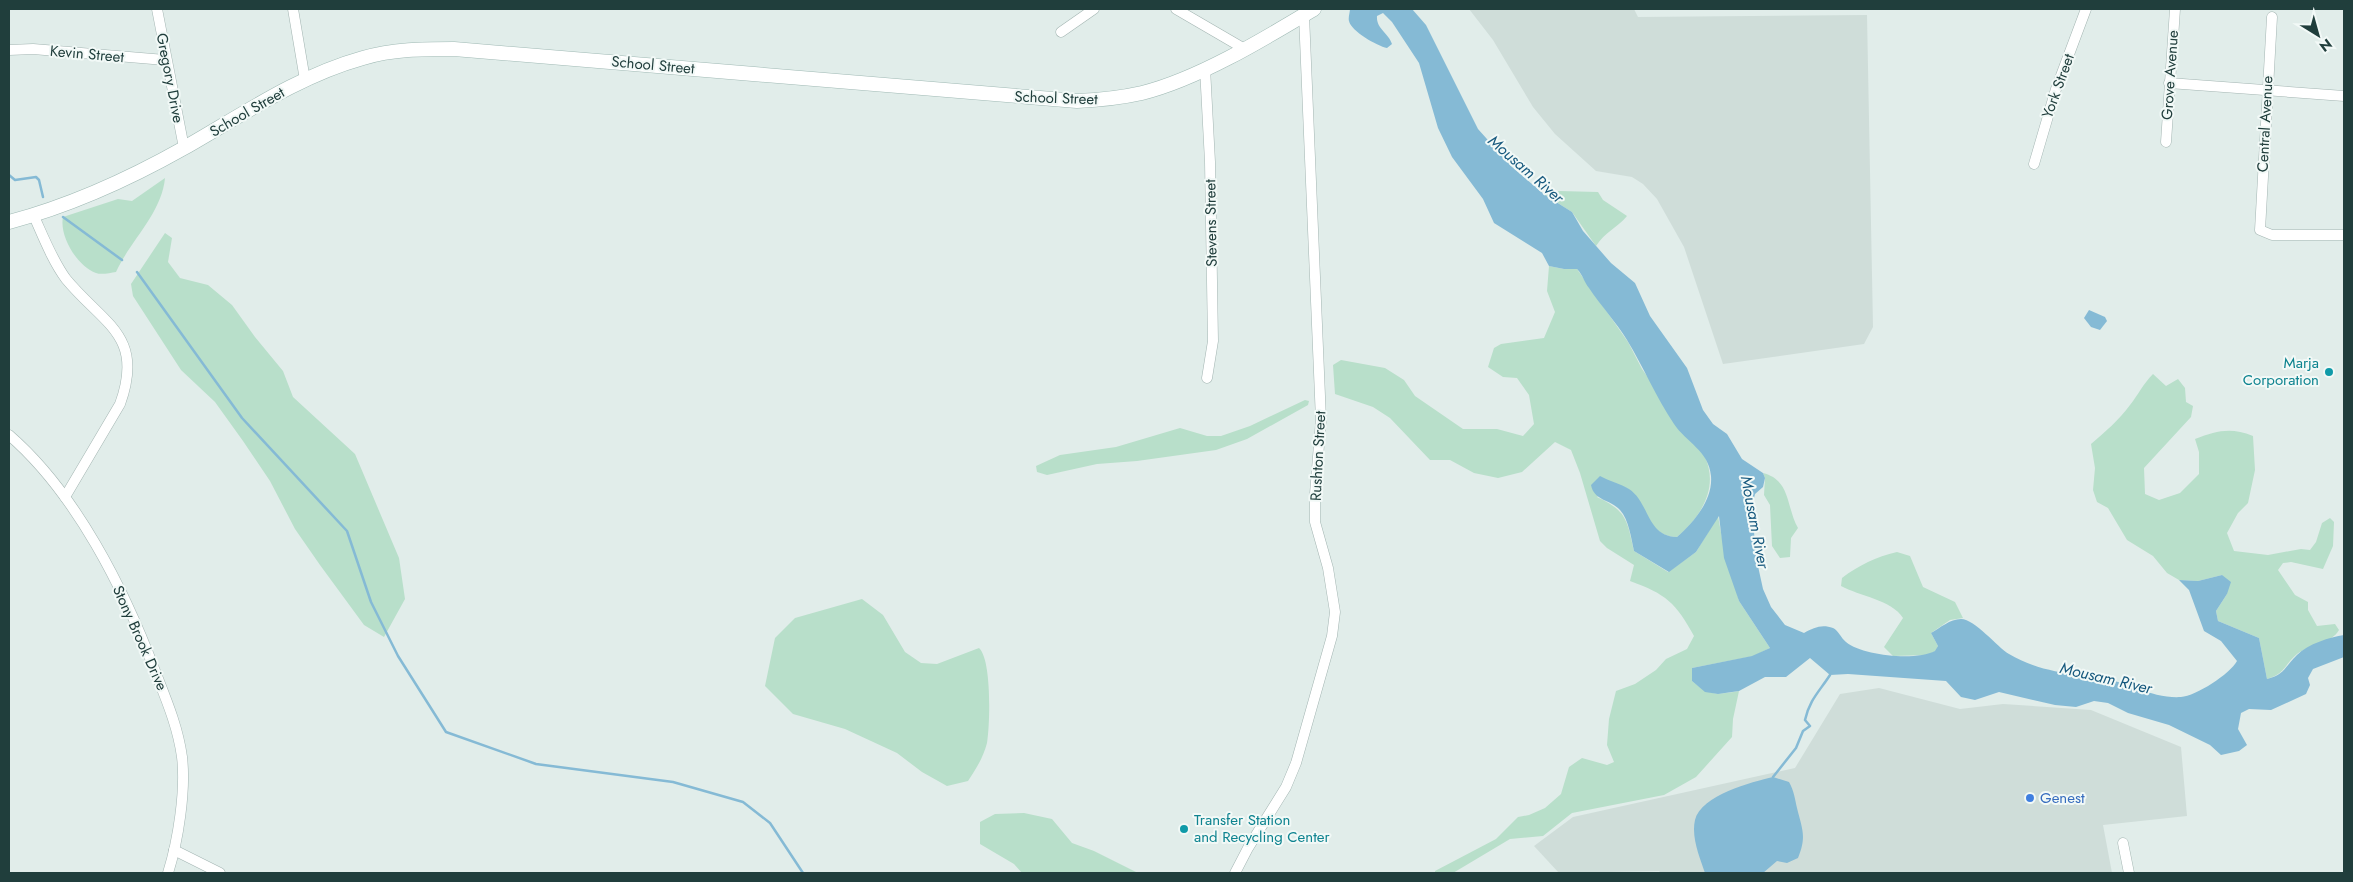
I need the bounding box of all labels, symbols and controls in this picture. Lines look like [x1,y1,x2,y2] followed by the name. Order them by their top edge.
[2293,10,2343,60] north arrow
[2156,29,2184,121] street label: Grove Avenue
[151,31,190,125] street label: Gregory Drive
[2315,34,2336,57] text: N
[49,40,125,68] street label: Kevin Street
[611,50,696,80] street label: School Street
[2036,50,2080,121] street label: York Street
[2251,75,2279,173] street label: Central Avenue
[205,81,289,142] street label: School Street
[1014,86,1098,110] street label: School Street
[1483,130,1570,210] water label: Mousam River
[1199,179,1223,267] street label: Stevens Street
[2243,352,2319,391] place label: Marja Corporation
[2323,366,2335,378] marker: Marja Corporation
[1305,410,1331,502] street label: Rushton Street
[1735,474,1776,572] water label: Mousam River
[107,582,173,694] street label: Stony Brook Drive
[2058,656,2156,700] water label: Mousam River
[2040,787,2085,809] place label: Genest
[2024,792,2036,804] marker: Genest
[1194,809,1330,848] place label: Transfer Station and Recycling Center
[1178,823,1190,835] marker: Transfer Station and Recycling Center

